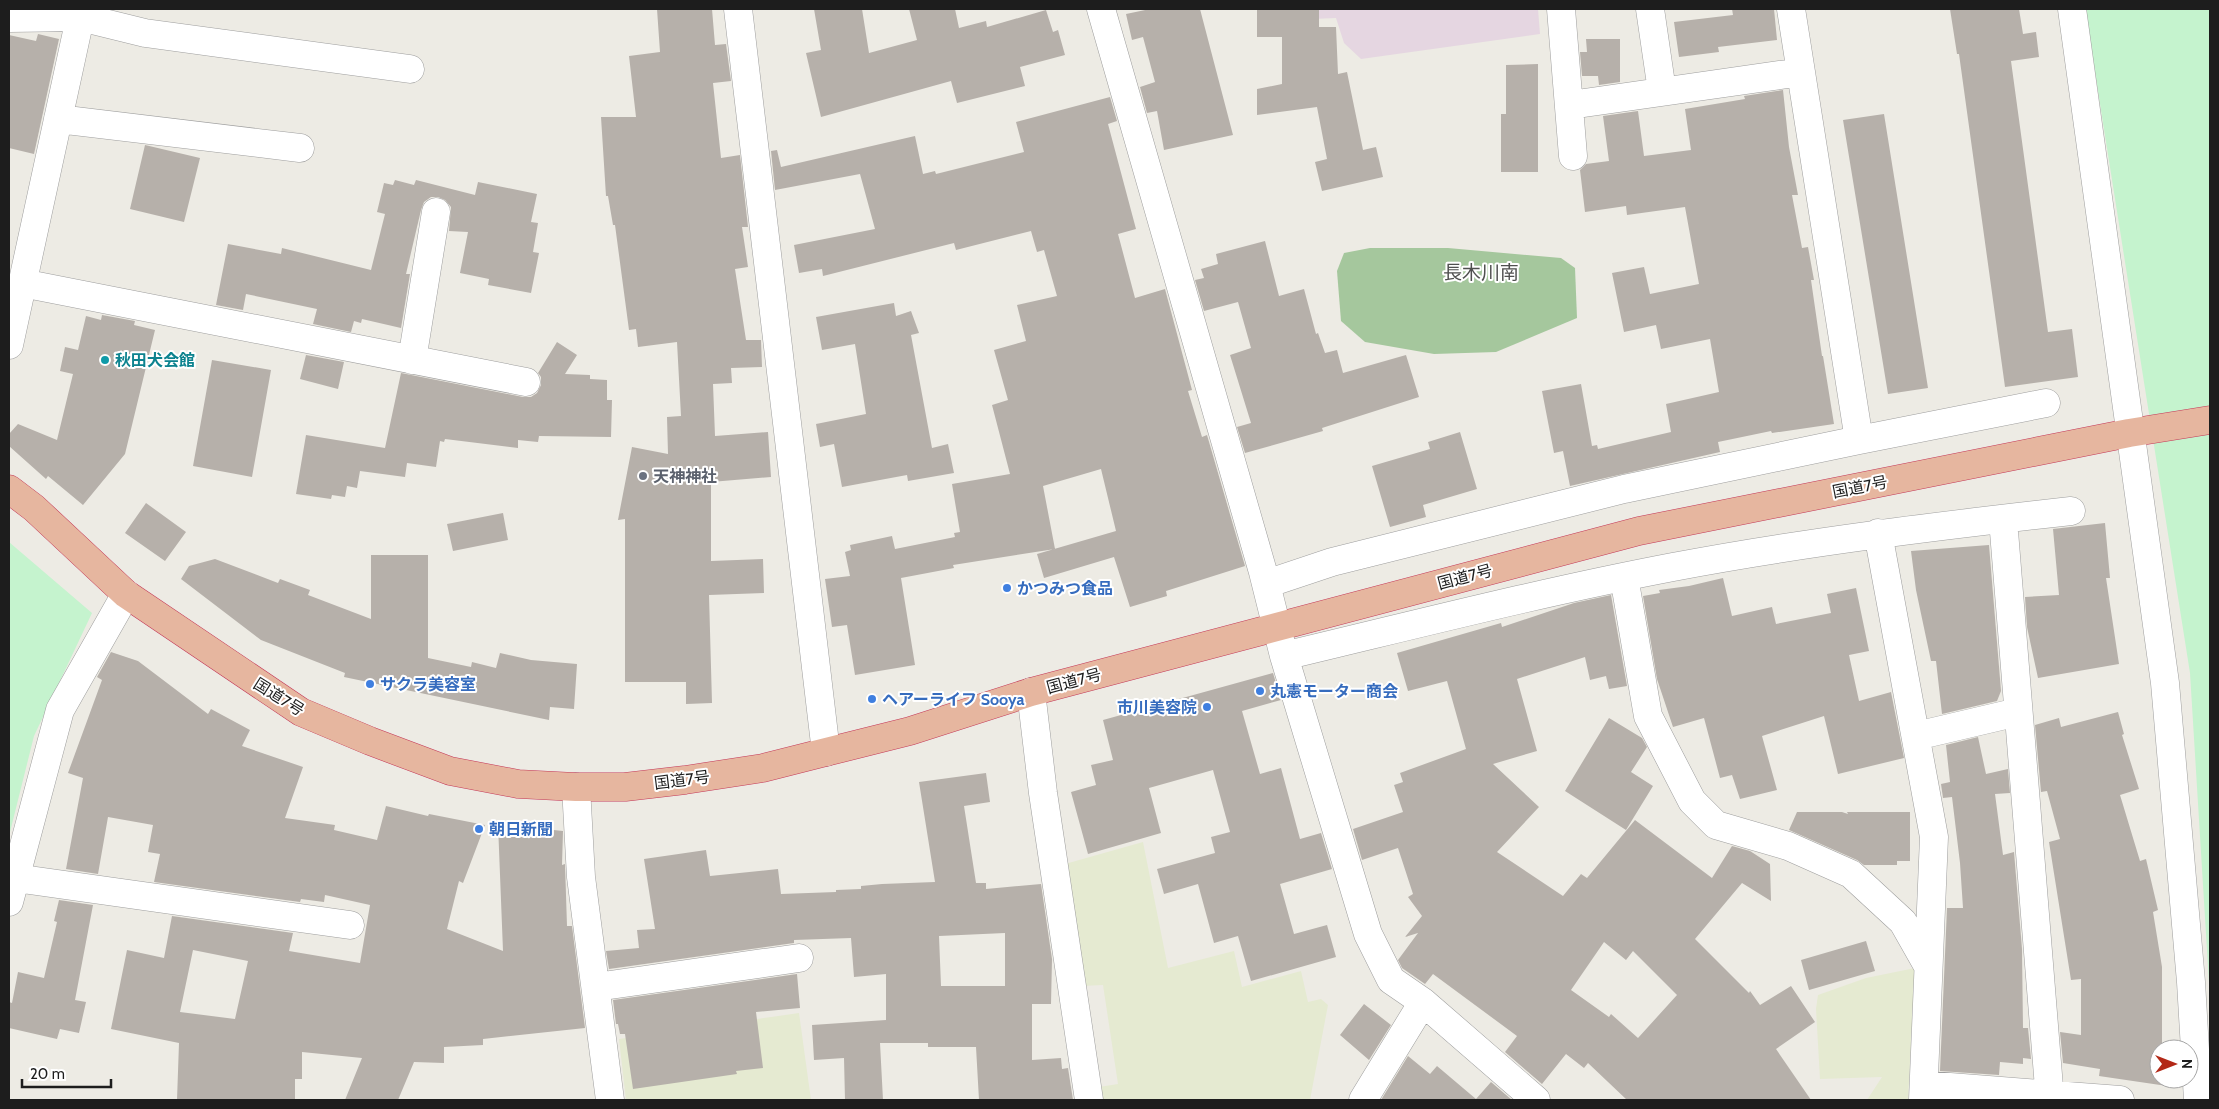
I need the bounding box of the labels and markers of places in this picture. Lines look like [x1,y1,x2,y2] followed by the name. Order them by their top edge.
[115,351,195,370] place label: 秋田犬会館
[99,354,111,366] marker: 秋田犬会館
[653,467,717,486] place label: 天神神社
[637,470,649,482] marker: 天神神社
[1017,579,1113,598] place label: かつみつ食品
[1001,582,1013,594] marker: かつみつ食品
[380,675,476,694] place label: サクラ美容室
[364,678,376,690] marker: サクラ美容室
[1270,682,1398,701] place label: 丸憲モーター商会
[1254,685,1266,697] marker: 丸憲モーター商会
[882,690,1024,709] place label: ヘアーライフ Sooya
[866,693,878,705] marker: ヘアーライフ Sooya
[1117,698,1197,717] place label: 市川美容院
[1201,701,1213,713] marker: 市川美容院
[489,820,553,839] place label: 朝日新聞
[473,823,485,835] marker: 朝日新聞

